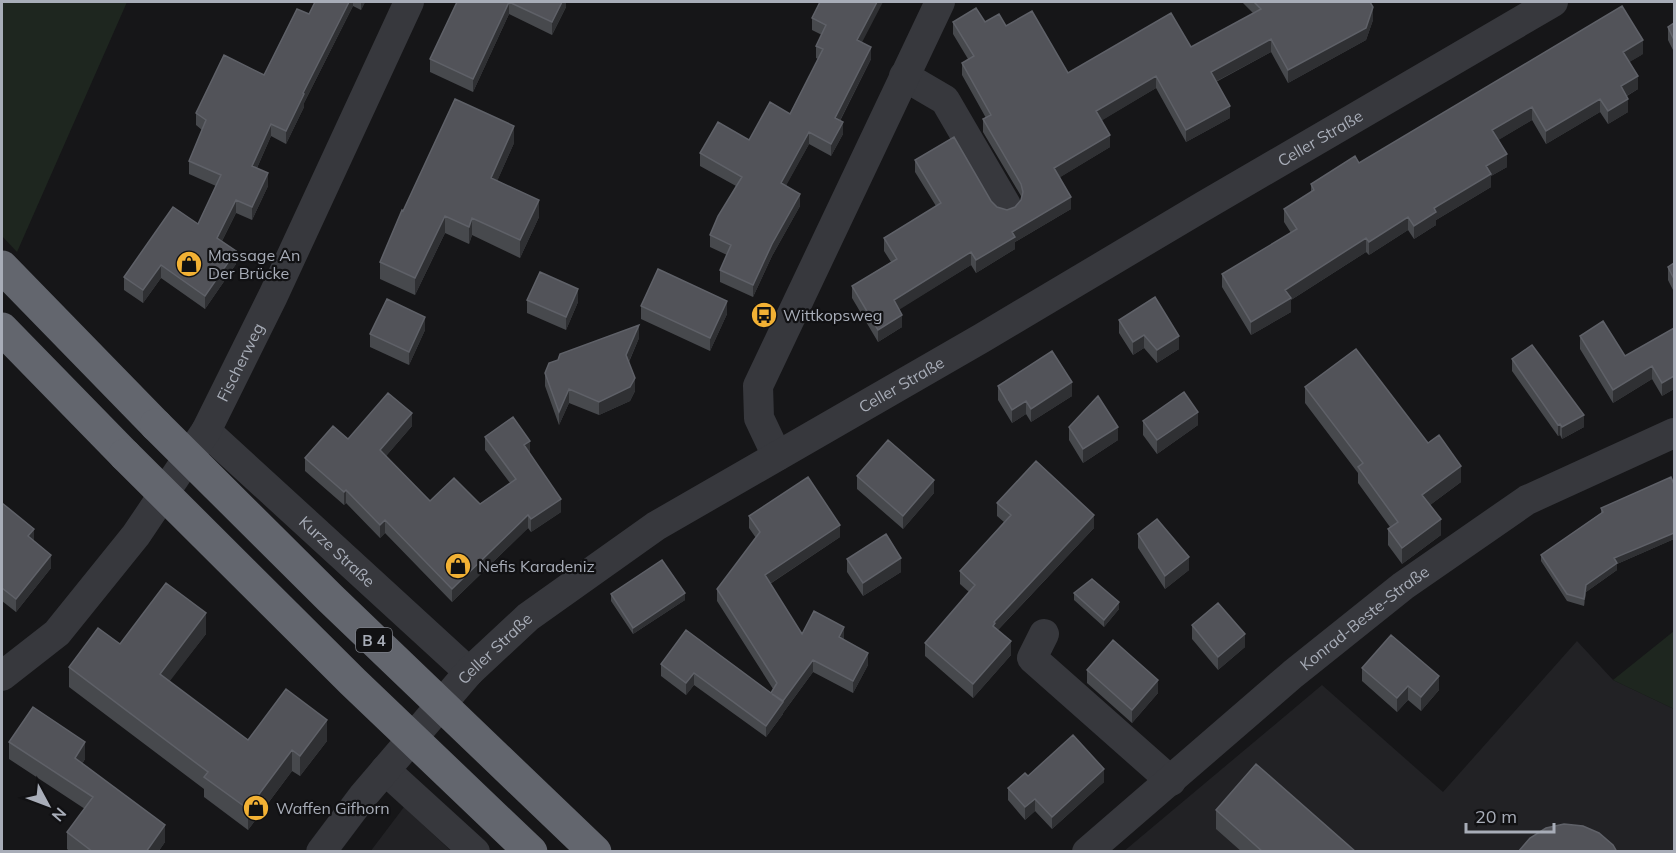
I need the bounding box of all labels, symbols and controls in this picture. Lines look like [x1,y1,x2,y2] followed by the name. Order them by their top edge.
[1274,105,1366,171] street label: Celler Straße
[208,245,300,283] place label: Massage An Der Brücke
[174,249,204,279] shop icon: Massage An Der Brücke
[749,300,779,330] bus stop icon: Wittkopsweg
[783,305,882,325] place label: Wittkopsweg
[212,319,268,405] street label: Fischerweg
[855,352,948,417] street label: Celler Straße
[295,511,379,591] street label: Kurze Straße
[443,551,473,581] shop icon: Nefis Karadeniz
[478,556,595,576] place label: Nefis Karadeniz
[1296,561,1433,675] street label: Konrad-Beste-Straße
[453,608,536,688] street label: Celler Straße
[356,628,392,652] road number: B 4
[18,775,78,835] north arrow
[241,793,271,823] shop icon: Waffen Gifhorn
[1466,796,1554,834] scale bar
[276,798,390,818] place label: Waffen Gifhorn
[48,804,71,826] text: N
[1475,805,1517,828] text: 20 m

